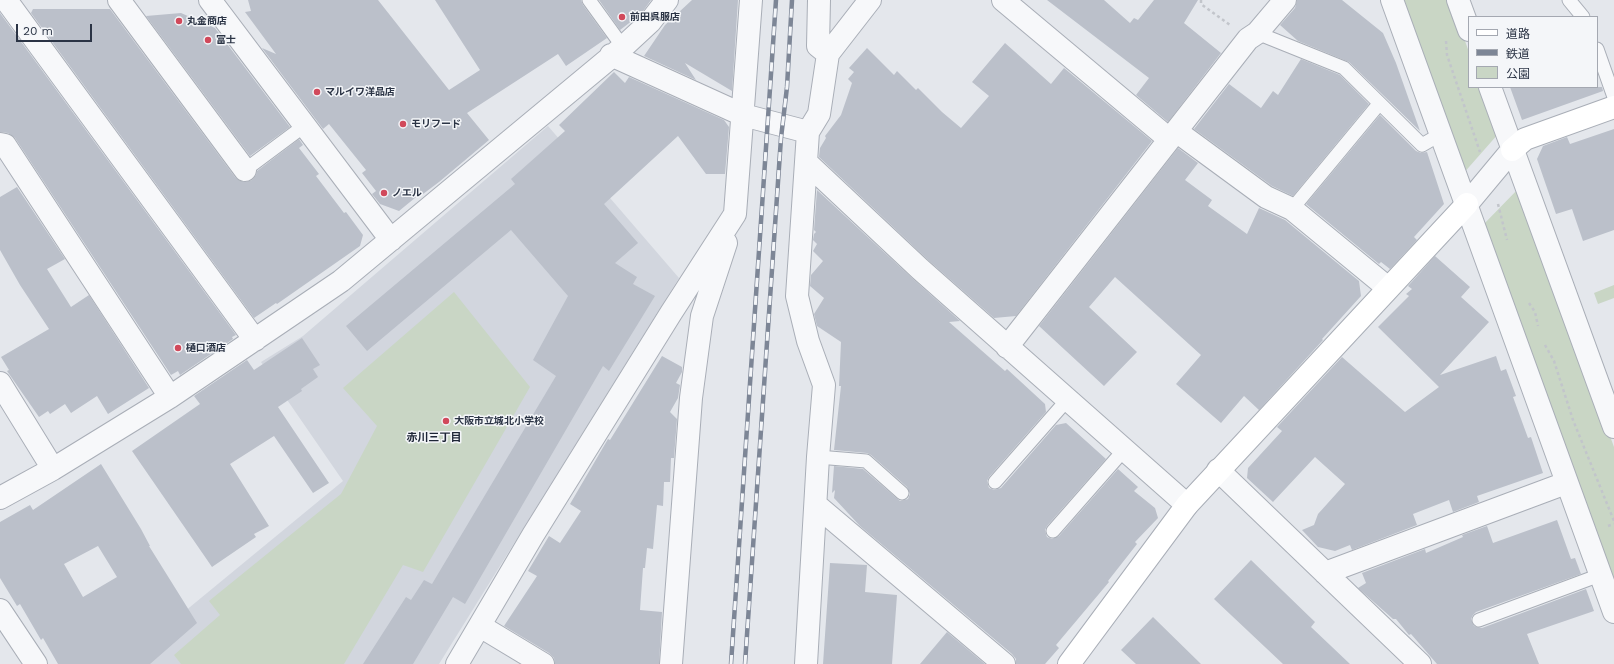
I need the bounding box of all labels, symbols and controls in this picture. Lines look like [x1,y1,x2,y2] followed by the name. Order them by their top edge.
[630,11,680,23] place label: 前田呉服店
[617,12,627,22] marker: 前田呉服店
[187,15,227,27] place label: 丸金商店
[18,16,94,42] scale bar
[174,16,184,26] marker: 丸金商店
[1468,16,1598,88] legend
[23,24,53,38] text: 20 m
[1506,27,1530,41] text: 道路
[216,34,236,46] place label: 富士
[203,35,213,45] marker: 富士
[1506,47,1530,61] text: 鉄道
[1506,67,1530,81] text: 公園
[325,86,395,98] place label: マルイワ洋品店
[312,87,322,97] marker: マルイワ洋品店
[411,118,461,130] place label: モリフード
[398,119,408,129] marker: モリフード
[392,187,422,199] place label: ノエル
[379,188,389,198] marker: ノエル
[186,342,226,354] place label: 樋口酒店
[173,343,183,353] marker: 樋口酒店
[454,415,544,427] place label: 大阪市立城北小学校
[441,416,451,426] marker: 大阪市立城北小学校
[407,431,461,445] district label: 赤川三丁目

